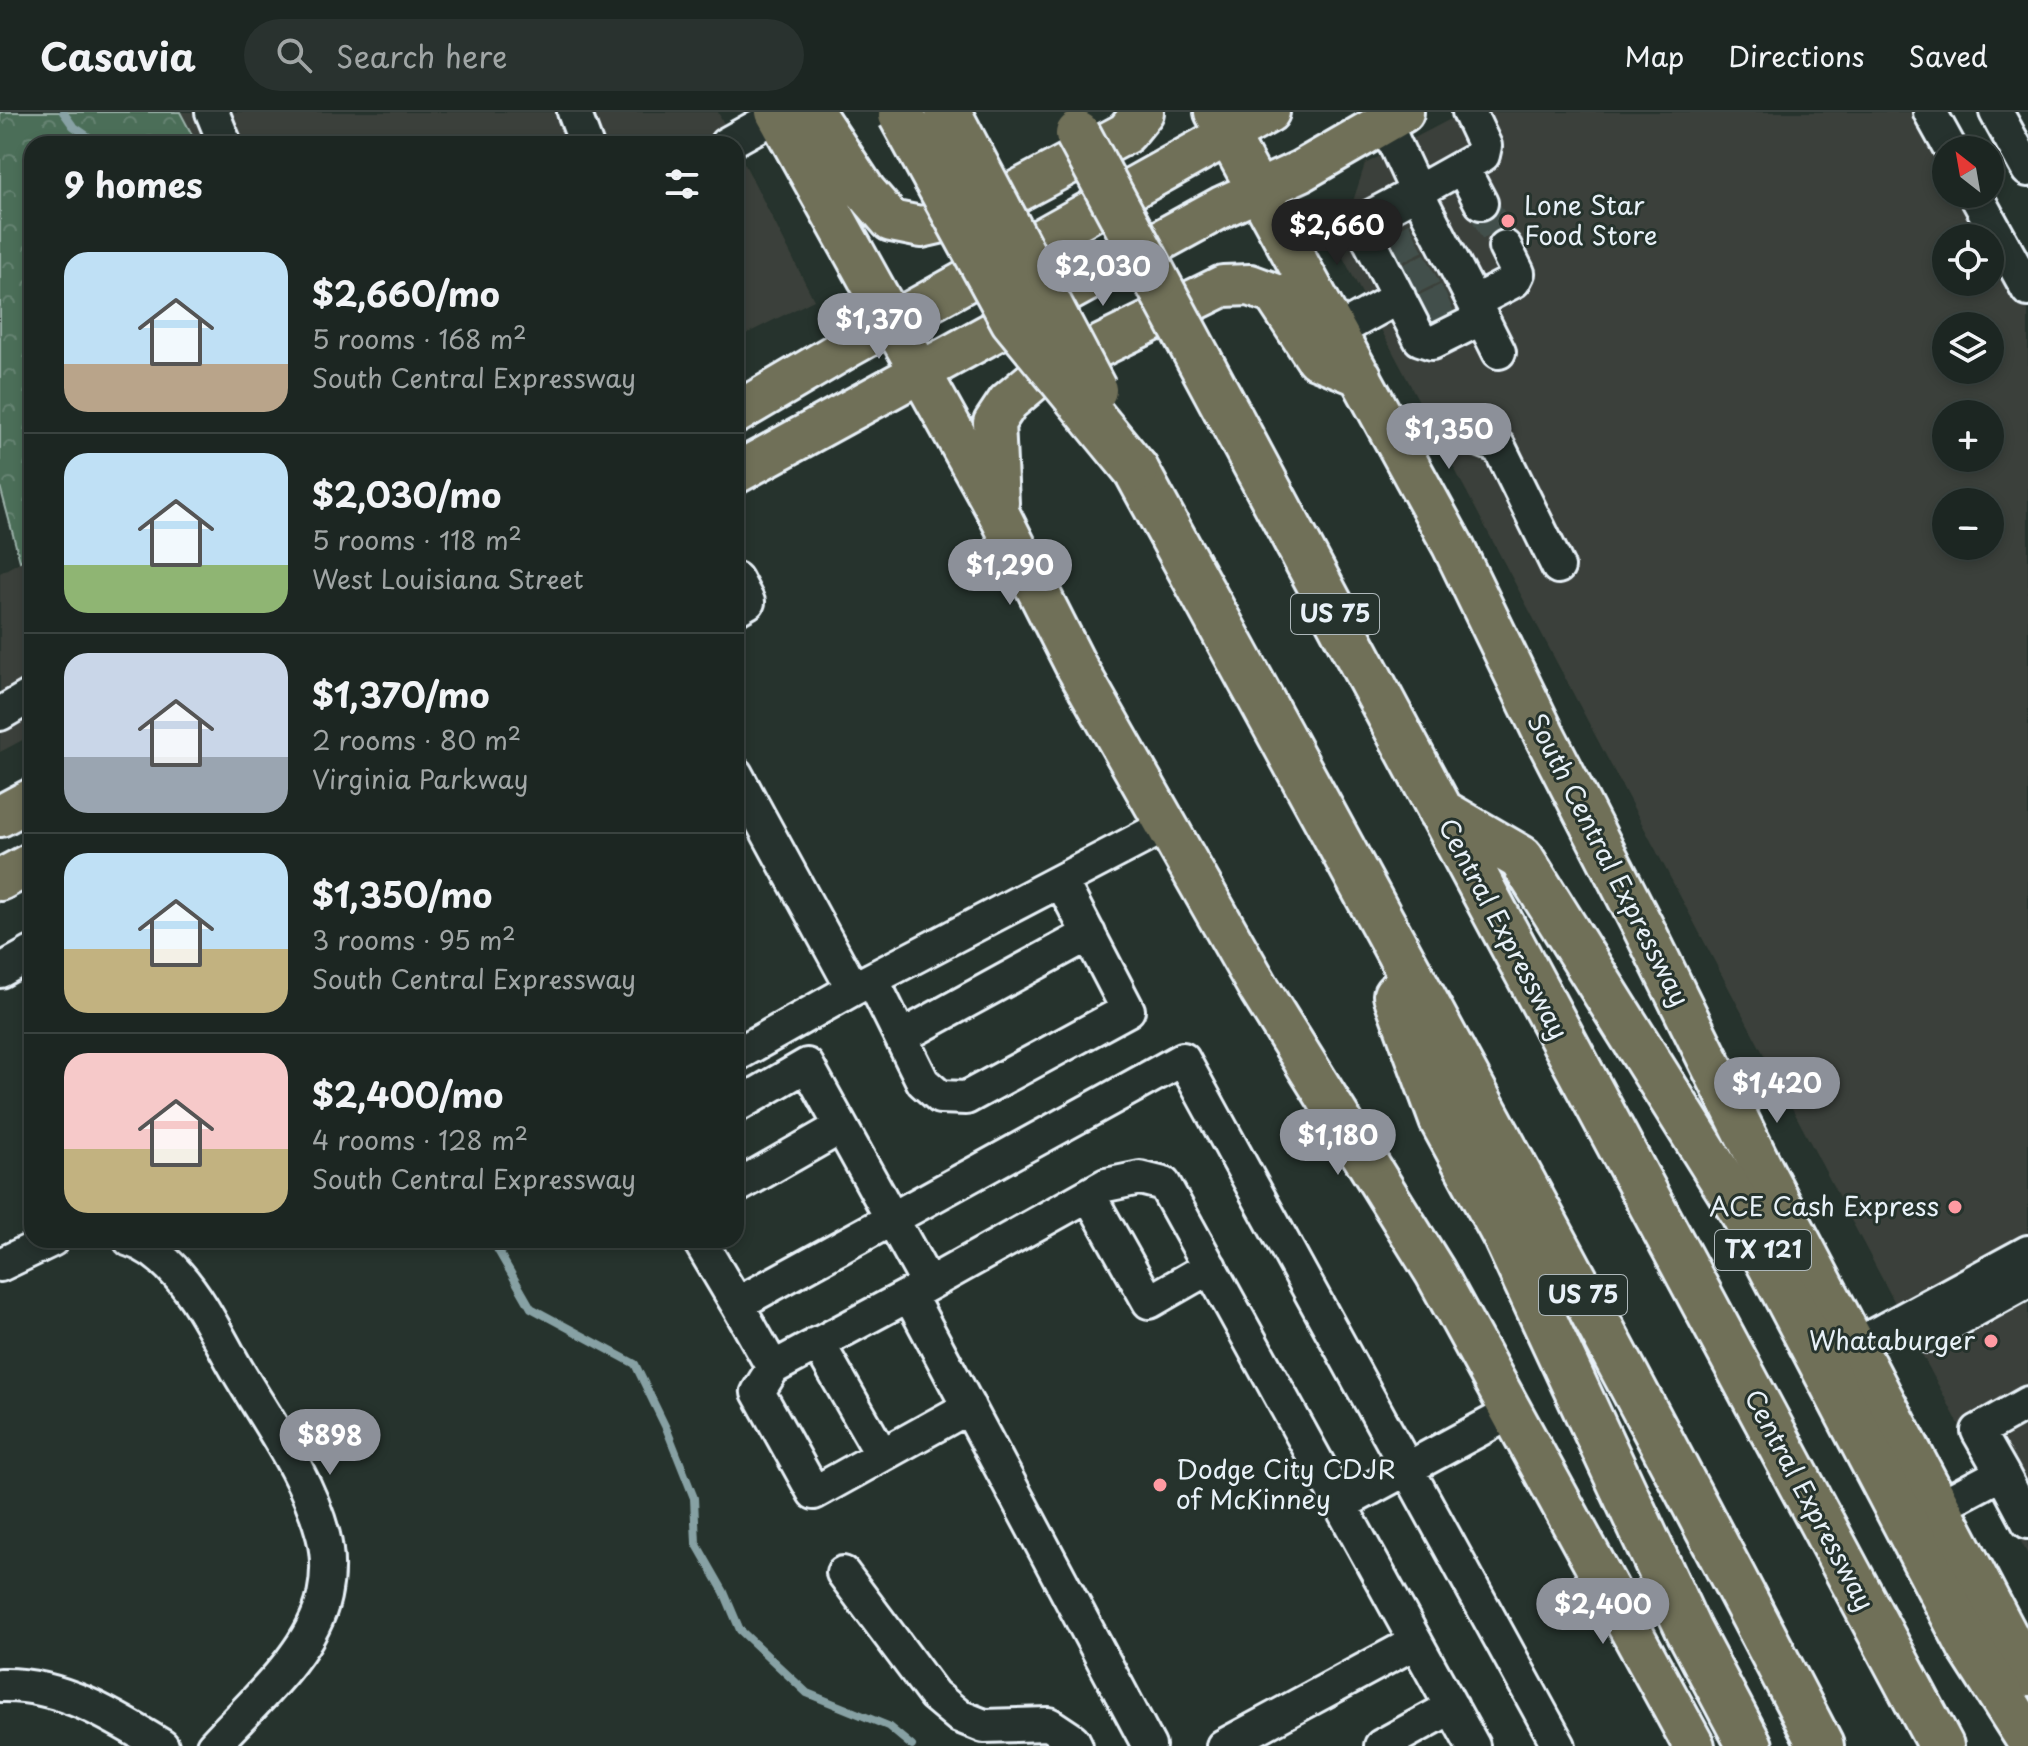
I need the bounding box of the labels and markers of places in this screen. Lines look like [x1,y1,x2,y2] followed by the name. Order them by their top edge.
[1524,185,1658,254] place label: Lone Star Food Store
[1272,199,1402,267] pin: $2,660
[1499,212,1517,230] marker: Lone Star Food Store
[1038,240,1168,308] pin: $2,030
[814,293,944,361] pin: $1,370
[1384,403,1514,471] pin: $1,350
[945,539,1075,607] pin: $1,290
[1712,1057,1842,1125] pin: $1,420
[1273,1109,1403,1177] pin: $1,180
[1709,1186,1939,1225] place label: ACE Cash Express
[1946,1198,1964,1216] marker: ACE Cash Express
[1809,1320,1976,1359] place label: Whataburger
[1982,1332,2000,1350] marker: Whataburger
[283,1409,377,1477] pin: $898
[1176,1449,1396,1518] place label: Dodge City CDJR of McKinney
[1151,1476,1169,1494] marker: Dodge City CDJR of McKinney
[1538,1578,1668,1646] pin: $2,400

